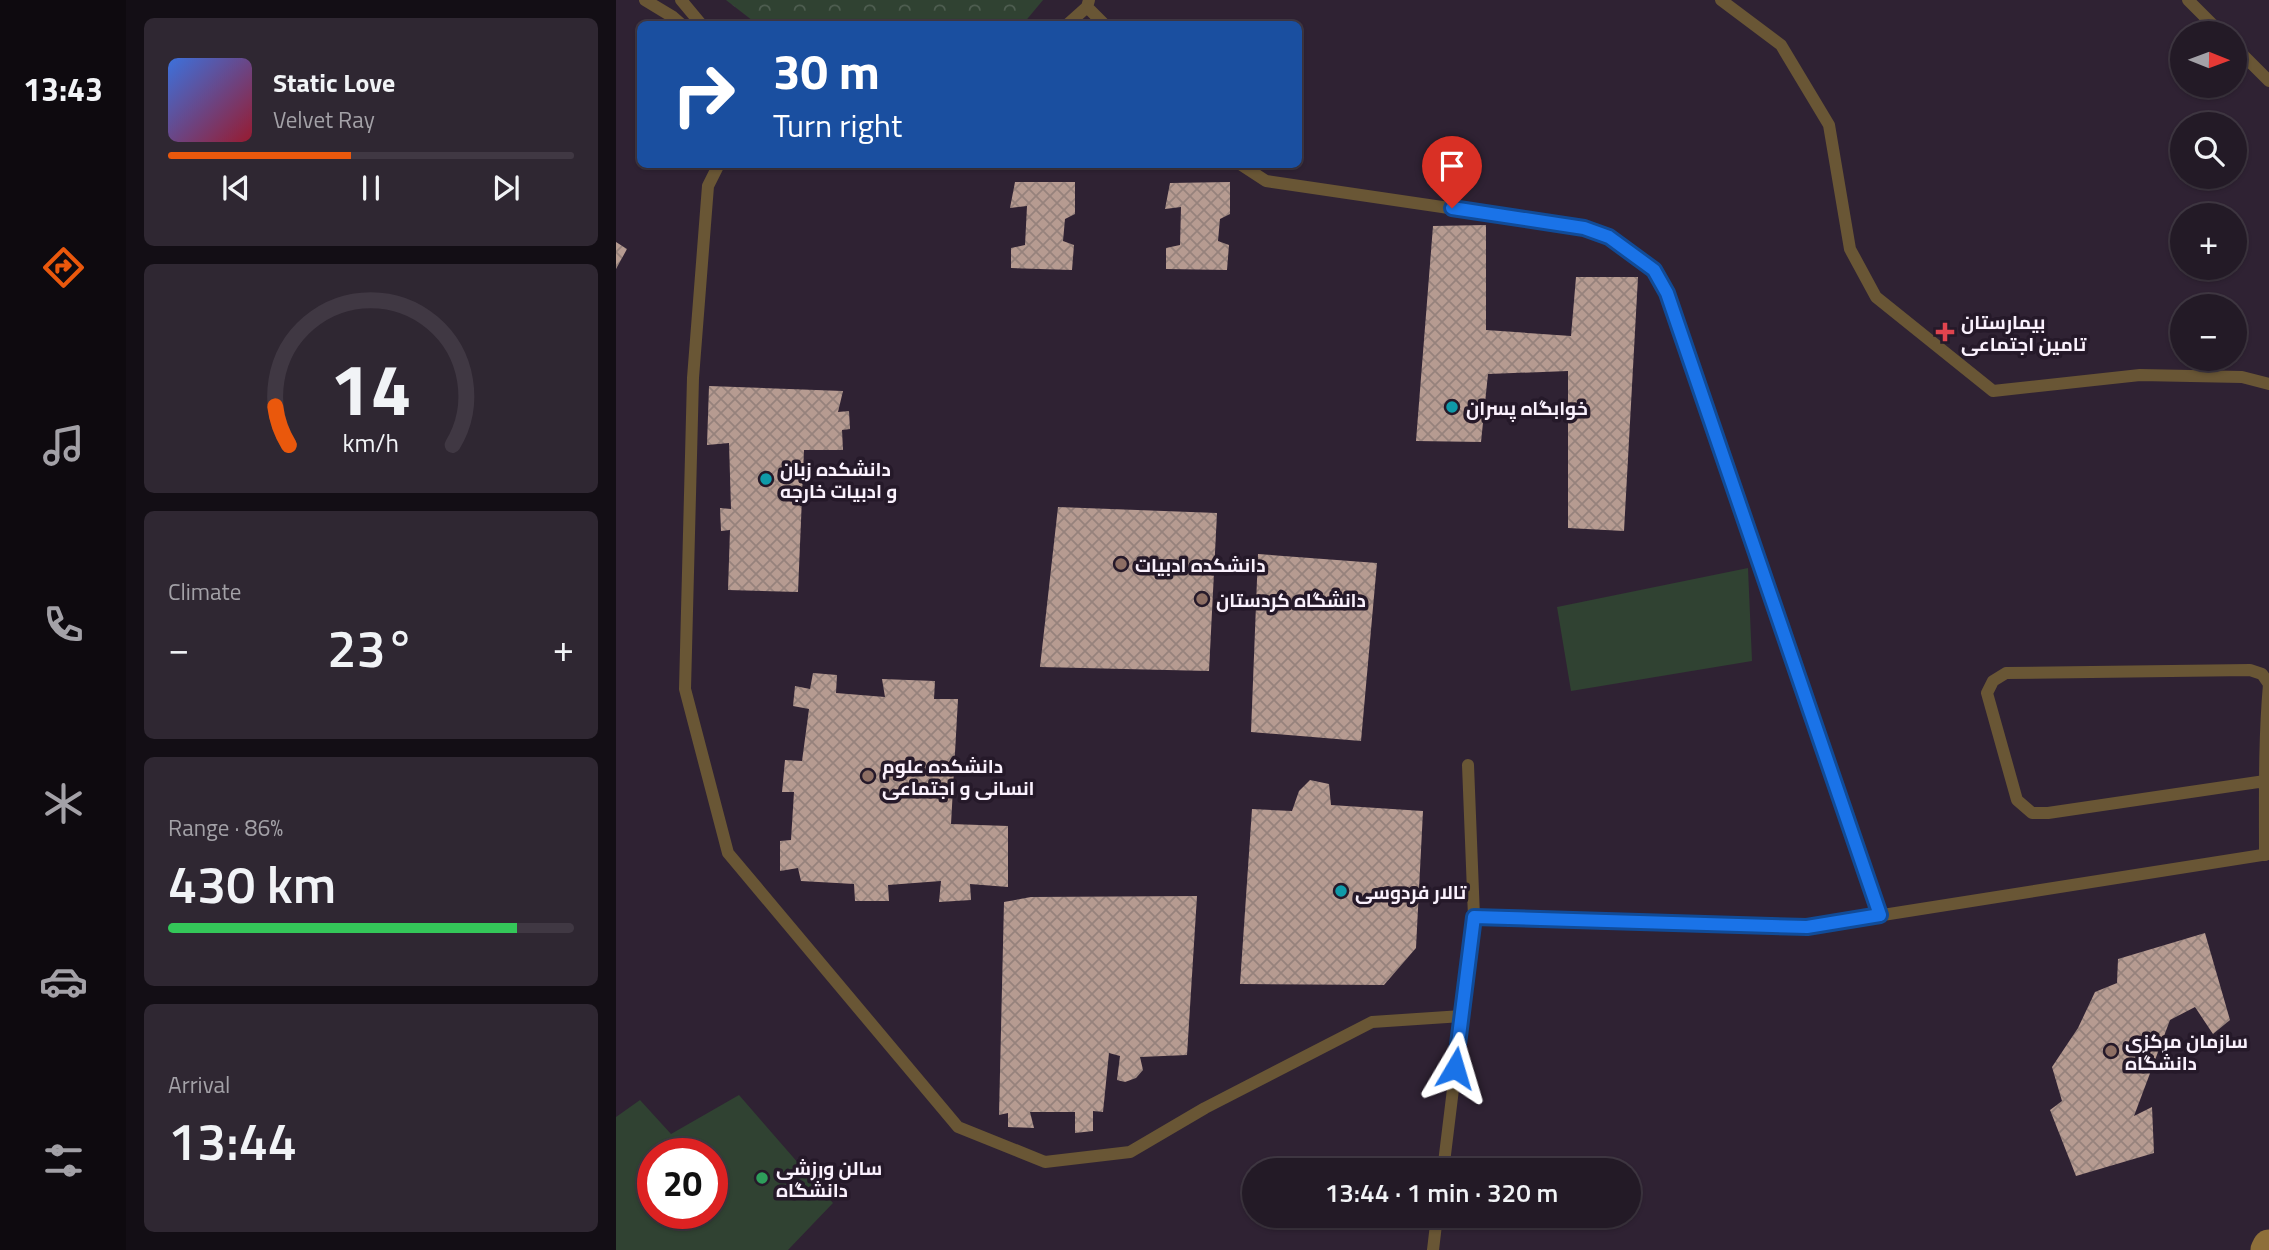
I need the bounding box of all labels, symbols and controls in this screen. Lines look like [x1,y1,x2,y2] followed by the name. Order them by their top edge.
[2170,21,2247,98] north arrow
[2170,21,2247,371] map controls
[773,33,880,108] text: 30 m
[658,49,749,140] icon: right
[273,63,395,102] text: Static Love
[23,65,103,113] text: 13:43
[773,101,902,149] text: Turn right
[273,102,375,137] text: Velvet Ray
[2170,112,2247,189] button: search
[1422,136,1482,208] pin
[1433,147,1471,185] icon: arrive
[217,169,255,207] icon: previous
[352,169,390,207] icon: pause
[487,169,525,207] icon: next
[2170,203,2247,280] button: +
[39,243,88,292] icon: directions
[2170,294,2247,371] button: −
[1961,307,2087,358] place label: بیمارستان تامین اجتماعی
[1935,322,1955,342] marker: بیمارستان تامین اجتماعی
[330,333,412,443] text: 14
[1466,393,1588,422] place label: خوابگاه پسران
[1444,399,1460,415] marker: خوابگاه پسران
[39,421,88,470] icon: music
[343,423,399,461] text: km/h
[780,454,897,505] place label: دانشکده زبان و ادبیات خارجه
[758,471,774,487] marker: دانشکده زبان و ادبیات خارجه
[1135,550,1266,579] place label: دانشکده ادبیات
[1113,556,1129,572] marker: دانشکده ادبیات
[168,574,241,609] text: Climate
[1216,585,1366,614] place label: دانشگاه کردستان
[1194,591,1210,607] marker: دانشگاه کردستان
[39,600,88,649] icon: phone
[327,608,415,687] text: 23°
[168,619,189,677] text: −
[553,619,574,677] text: +
[882,751,1035,802] place label: دانشکده علوم انسانی و اجتماعی
[860,768,876,784] marker: دانشکده علوم انسانی و اجتماعی
[39,779,88,828] icon: climate
[168,810,283,845] text: Range · 86%
[168,844,336,923] text: 430 km
[1355,877,1467,906] place label: تالار فردوسی
[1333,883,1349,899] marker: تالار فردوسی
[39,957,88,1006] icon: car
[2125,1026,2248,1077] place label: سازمان مرکزی دانشگاه
[1418,1031,1492,1105] position arrow
[2103,1043,2119,1059] marker: سازمان مرکزی دانشگاه
[168,1067,230,1102] text: Arrival
[168,1101,297,1180] text: 13:44
[39,1136,88,1185] icon: filters
[637,1138,728,1229] speed limit sign: 20
[776,1153,882,1204] place label: سالن ورزشی دانشگاه
[754,1170,770,1186] marker: سالن ورزشی دانشگاه
[1325,1173,1558,1212] text: 13:44 · 1 min · 320 m

